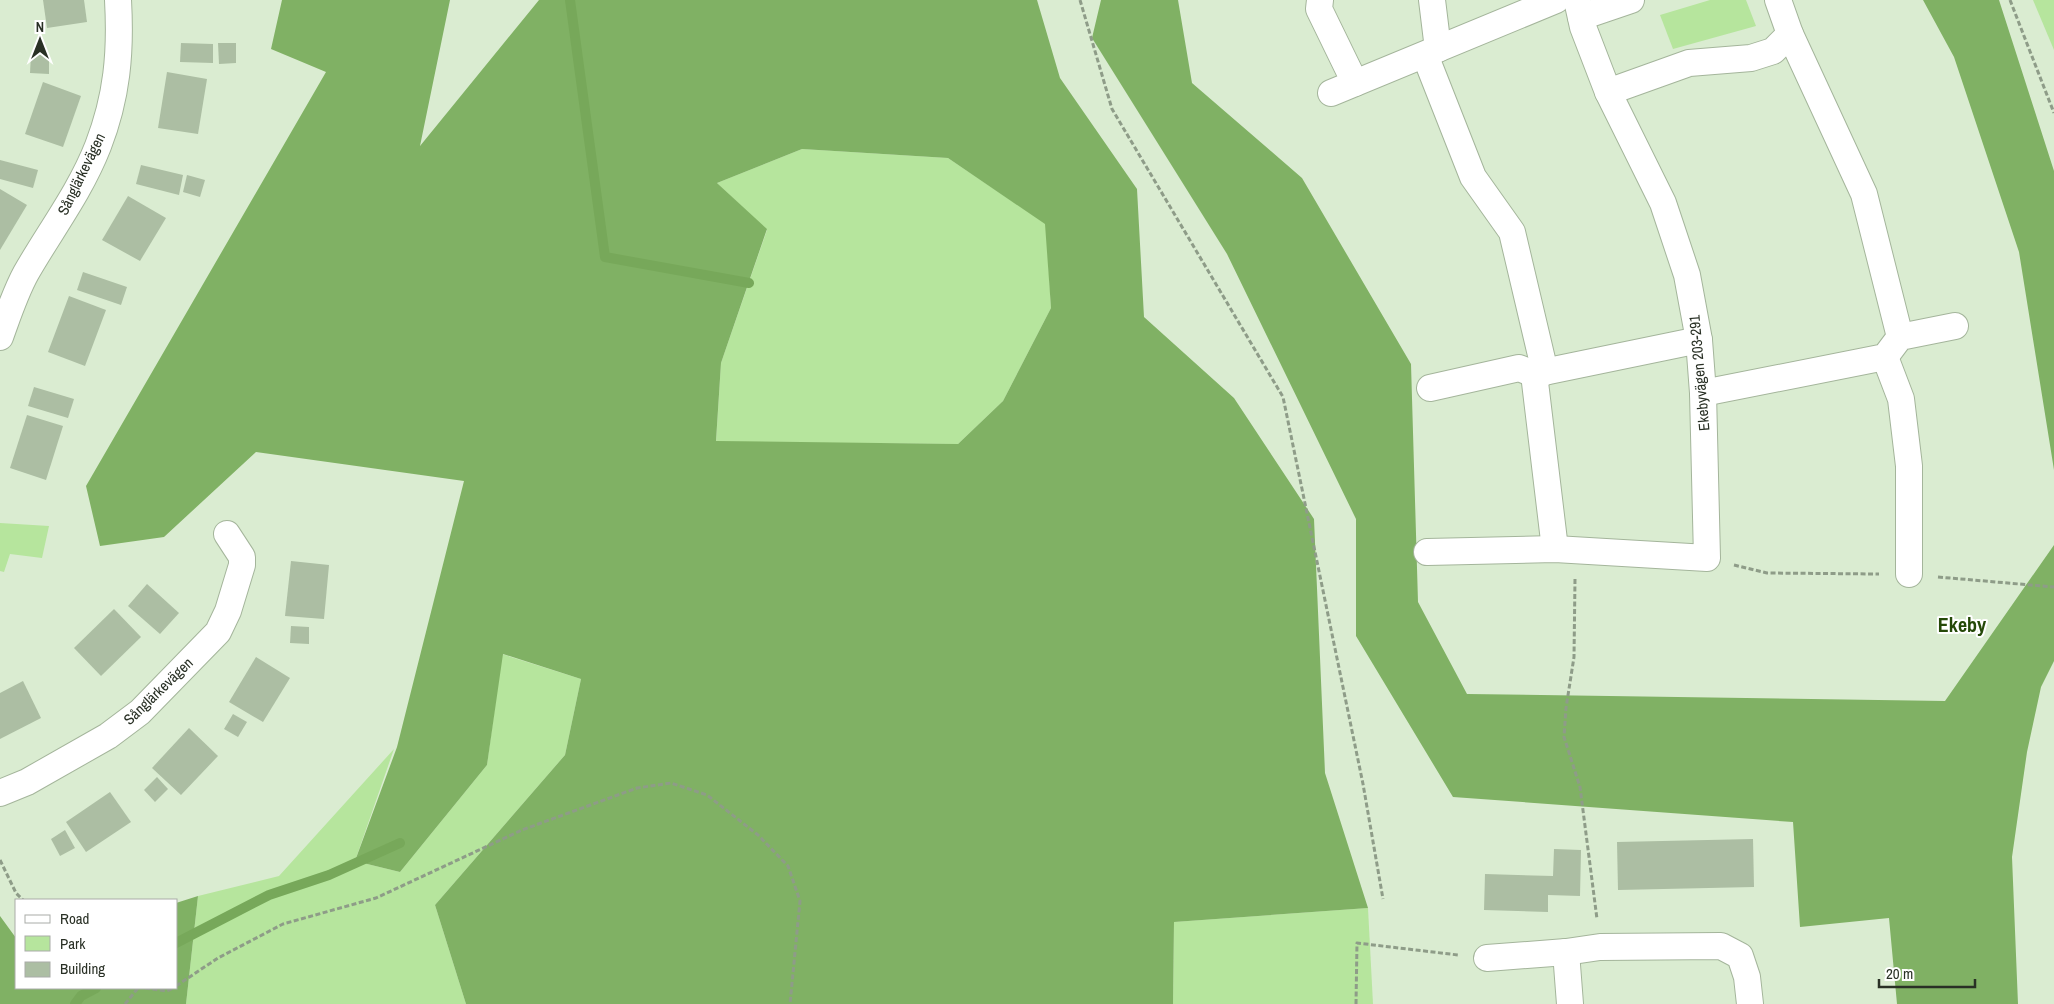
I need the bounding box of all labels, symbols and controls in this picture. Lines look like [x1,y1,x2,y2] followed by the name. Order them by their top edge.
[15,15,65,65] north arrow
[36,18,44,36] text: N
[52,129,110,219] street label: Sånglärkevägen
[1683,314,1715,432] street label: Ekebyvägen 203-291
[1938,611,1987,638] district label: Ekeby
[119,653,197,729] street label: Sånglärkevägen
[15,899,178,989] legend
[60,908,89,929] text: Road
[60,933,86,954] text: Park
[1879,956,1975,988] scale bar
[60,958,105,979] text: Building
[1886,963,1913,984] text: 20 m

